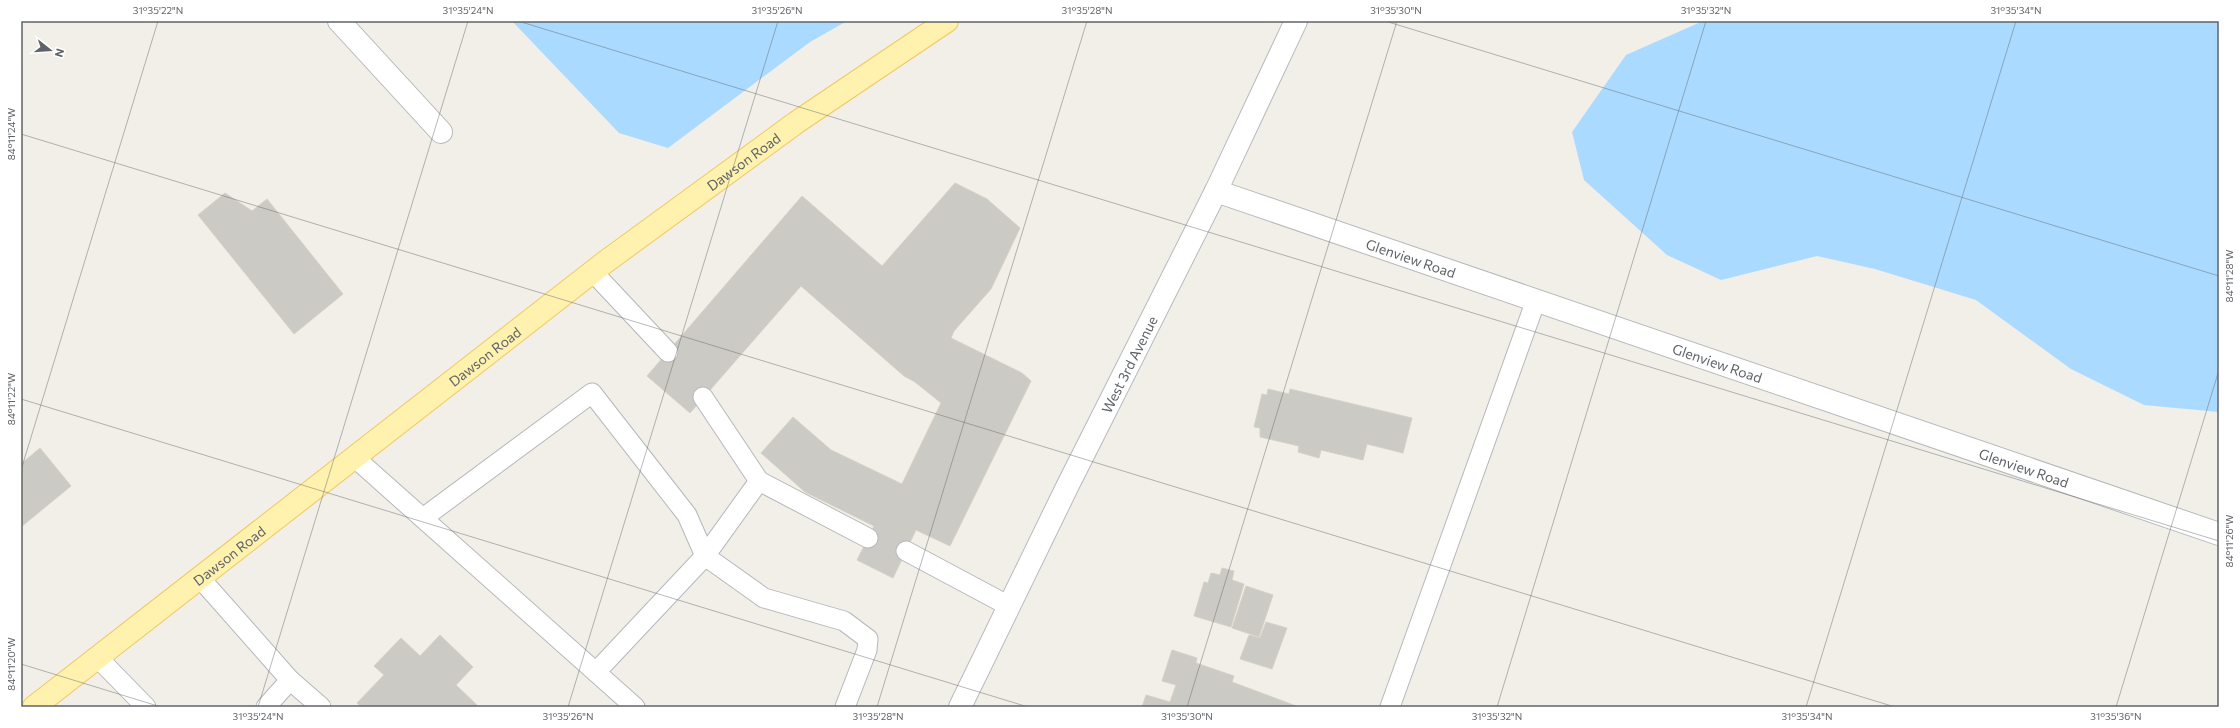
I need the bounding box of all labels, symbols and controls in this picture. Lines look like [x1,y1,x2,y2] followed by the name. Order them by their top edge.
[133,4,183,16] text: 31°35'22"N
[443,4,493,16] text: 31°35'24"N
[751,4,803,16] text: 31°35'26"N
[1061,4,1113,16] text: 31°35'28"N
[1370,4,1422,16] text: 31°35'30"N
[1681,4,1731,16] text: 31°35'32"N
[1990,4,2042,16] text: 31°35'34"N
[30,30,70,70] north arrow
[53,47,67,59] text: N
[5,108,17,160] text: 84°11'24"W
[703,129,783,194] street label: Dawson Road
[1364,234,1458,281] street label: Glenview Road
[2223,250,2235,302] text: 84°11'28"W
[1097,313,1160,416] street label: West 3rd Avenue
[445,323,524,390] street label: Dawson Road
[1670,339,1765,386] street label: Glenview Road
[5,373,17,425] text: 84°11'22"W
[1977,444,2071,491] street label: Glenview Road
[2223,515,2235,567] text: 84°11'26"W
[189,522,268,589] street label: Dawson Road
[5,637,17,691] text: 84°11'20"W
[233,710,283,722] text: 31°35'24"N
[542,710,594,722] text: 31°35'26"N
[852,710,904,722] text: 31°35'28"N
[1161,710,1213,722] text: 31°35'30"N
[1472,710,1522,722] text: 31°35'32"N
[1781,710,1833,722] text: 31°35'34"N
[2090,710,2142,722] text: 31°35'36"N

